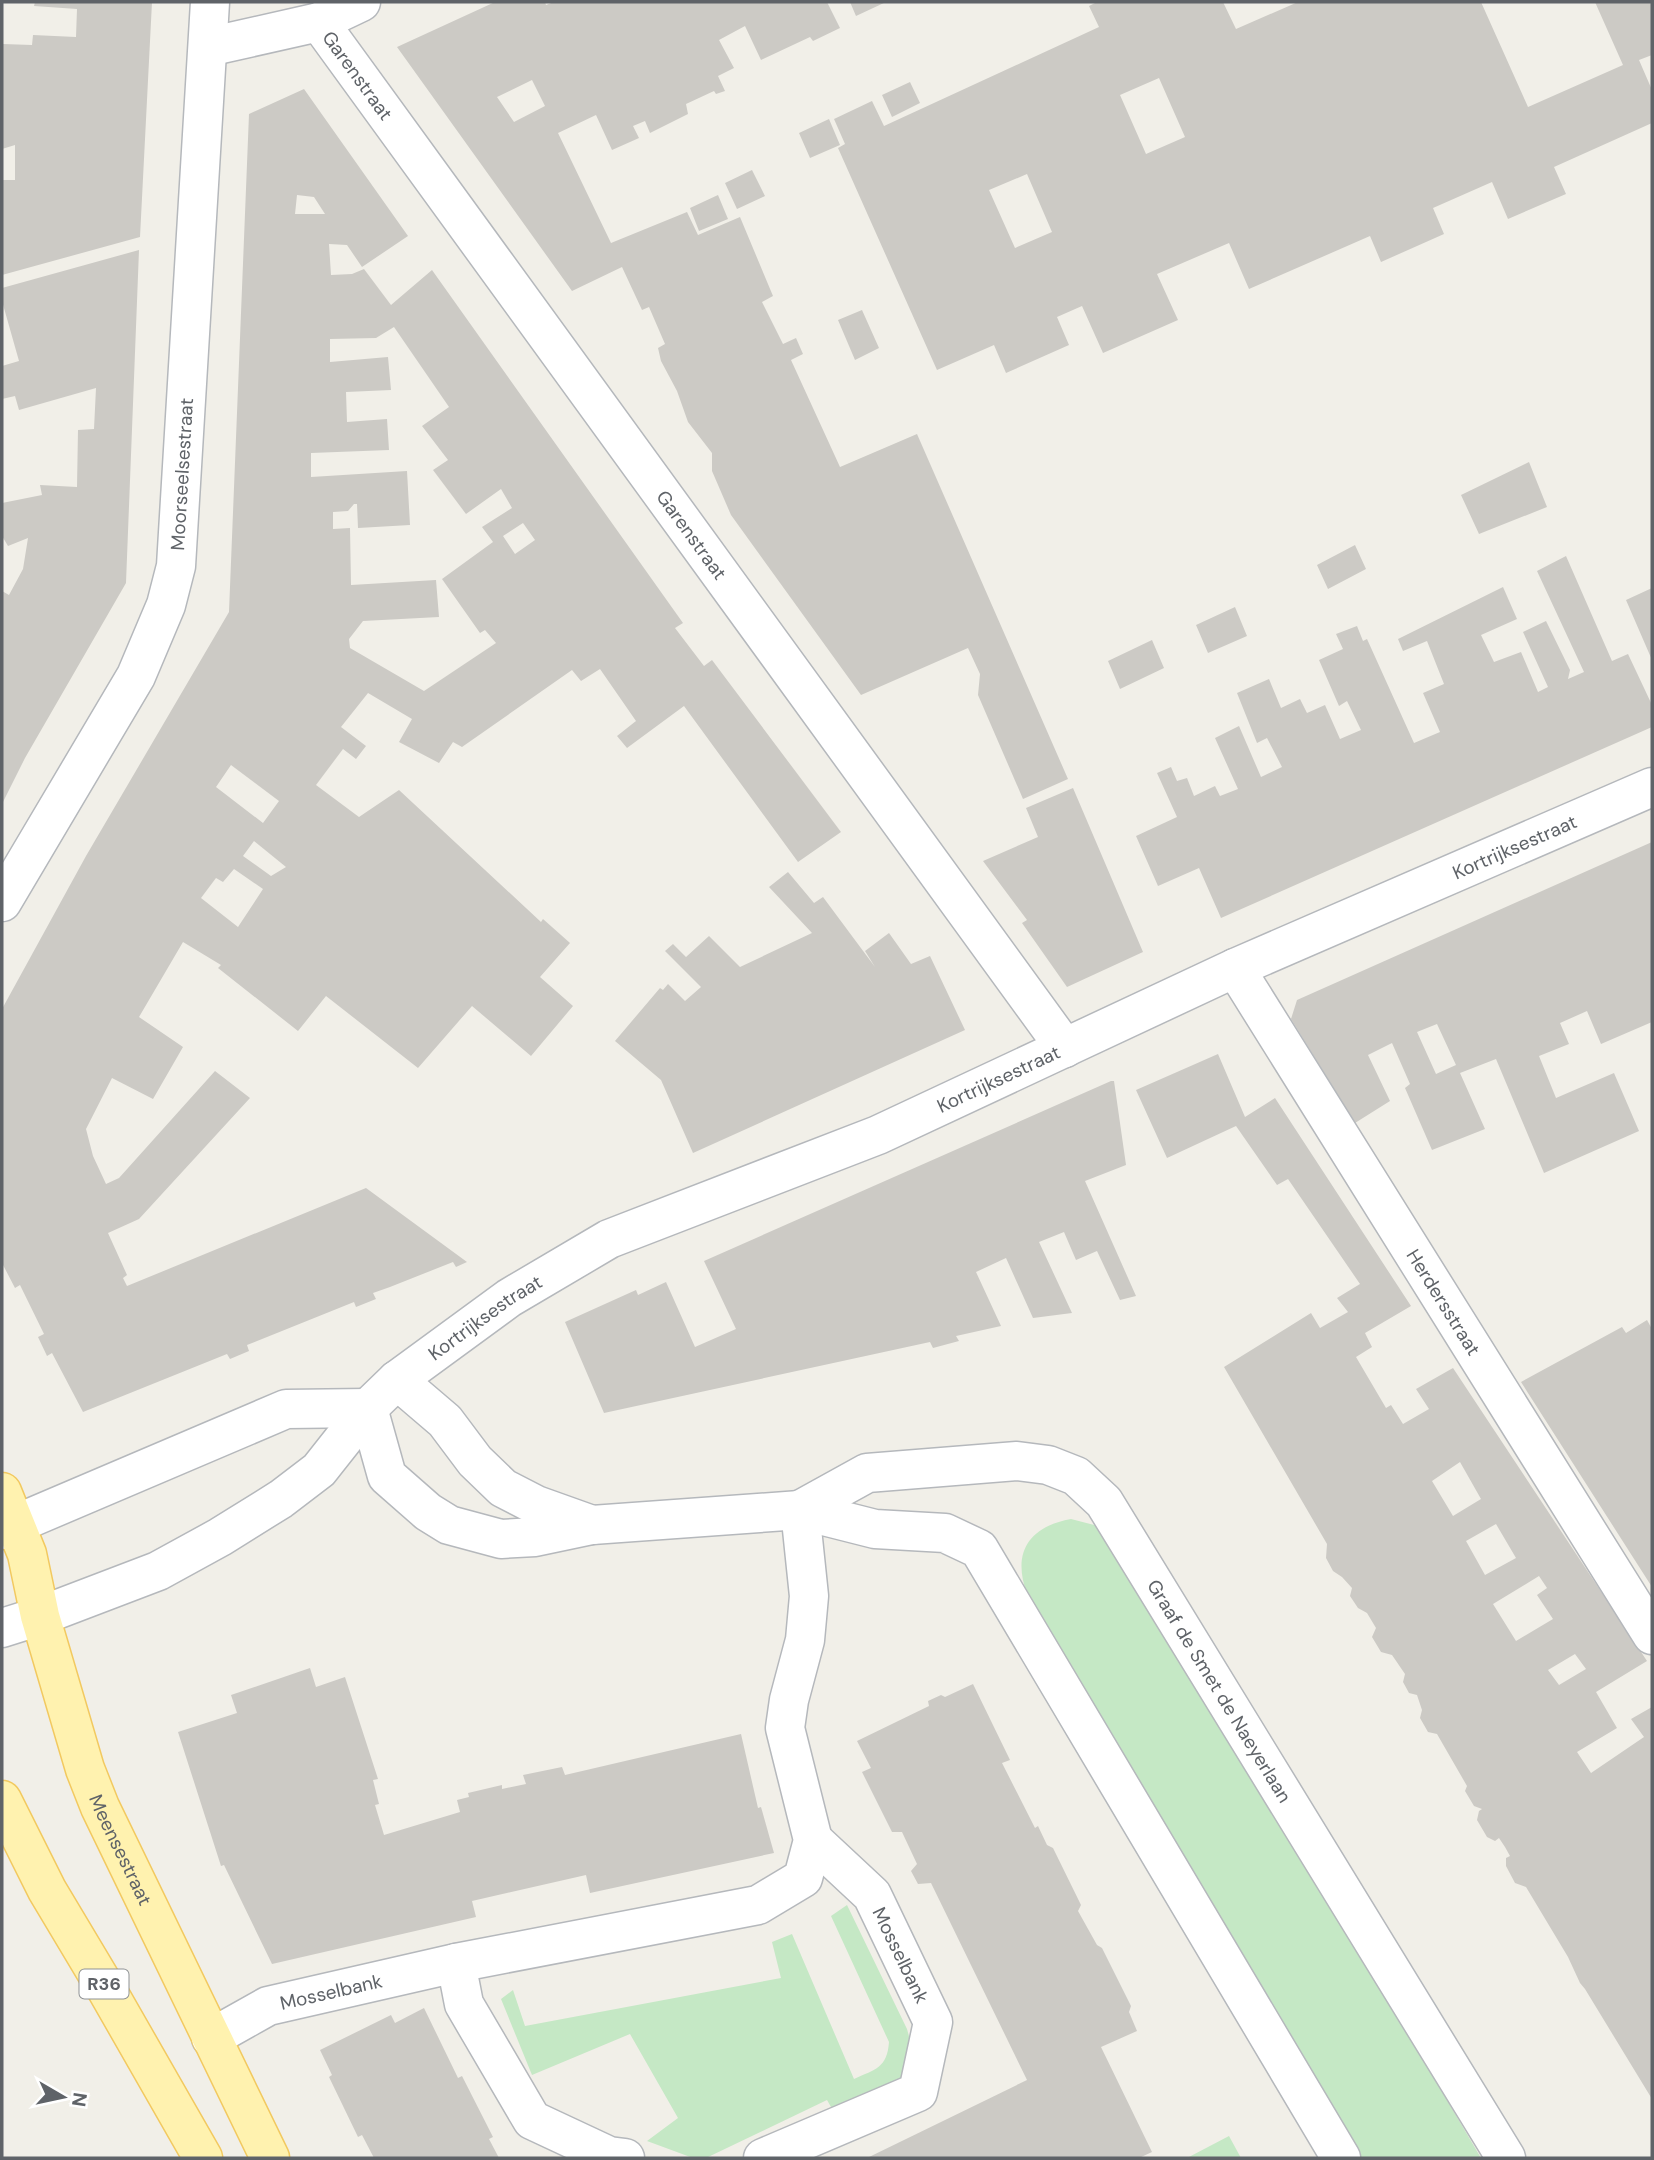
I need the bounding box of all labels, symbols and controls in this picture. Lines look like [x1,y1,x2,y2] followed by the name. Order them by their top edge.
[317,26,398,125] street label: Garenstraat
[165,397,199,551] street label: Moorseelsestraat
[651,485,732,585] street label: Garenstraat
[1449,809,1581,885] street label: Kortrijksestraat
[933,1040,1064,1119] street label: Kortrijksestraat
[1401,1244,1486,1360] street label: Herdersstraat
[423,1269,547,1366] street label: Kortrijksestraat
[1141,1575,1297,1807] street label: Graaf de Smet de Naeyerlaan
[83,1791,158,1910] street label: Meensestraat
[867,1903,935,2008] street label: Mosselbank
[278,1968,385,2016] street label: Mosselbank
[80,1970,128,1998] road number: R36
[28,2062,98,2132] north arrow
[66,2091,93,2108] text: N

